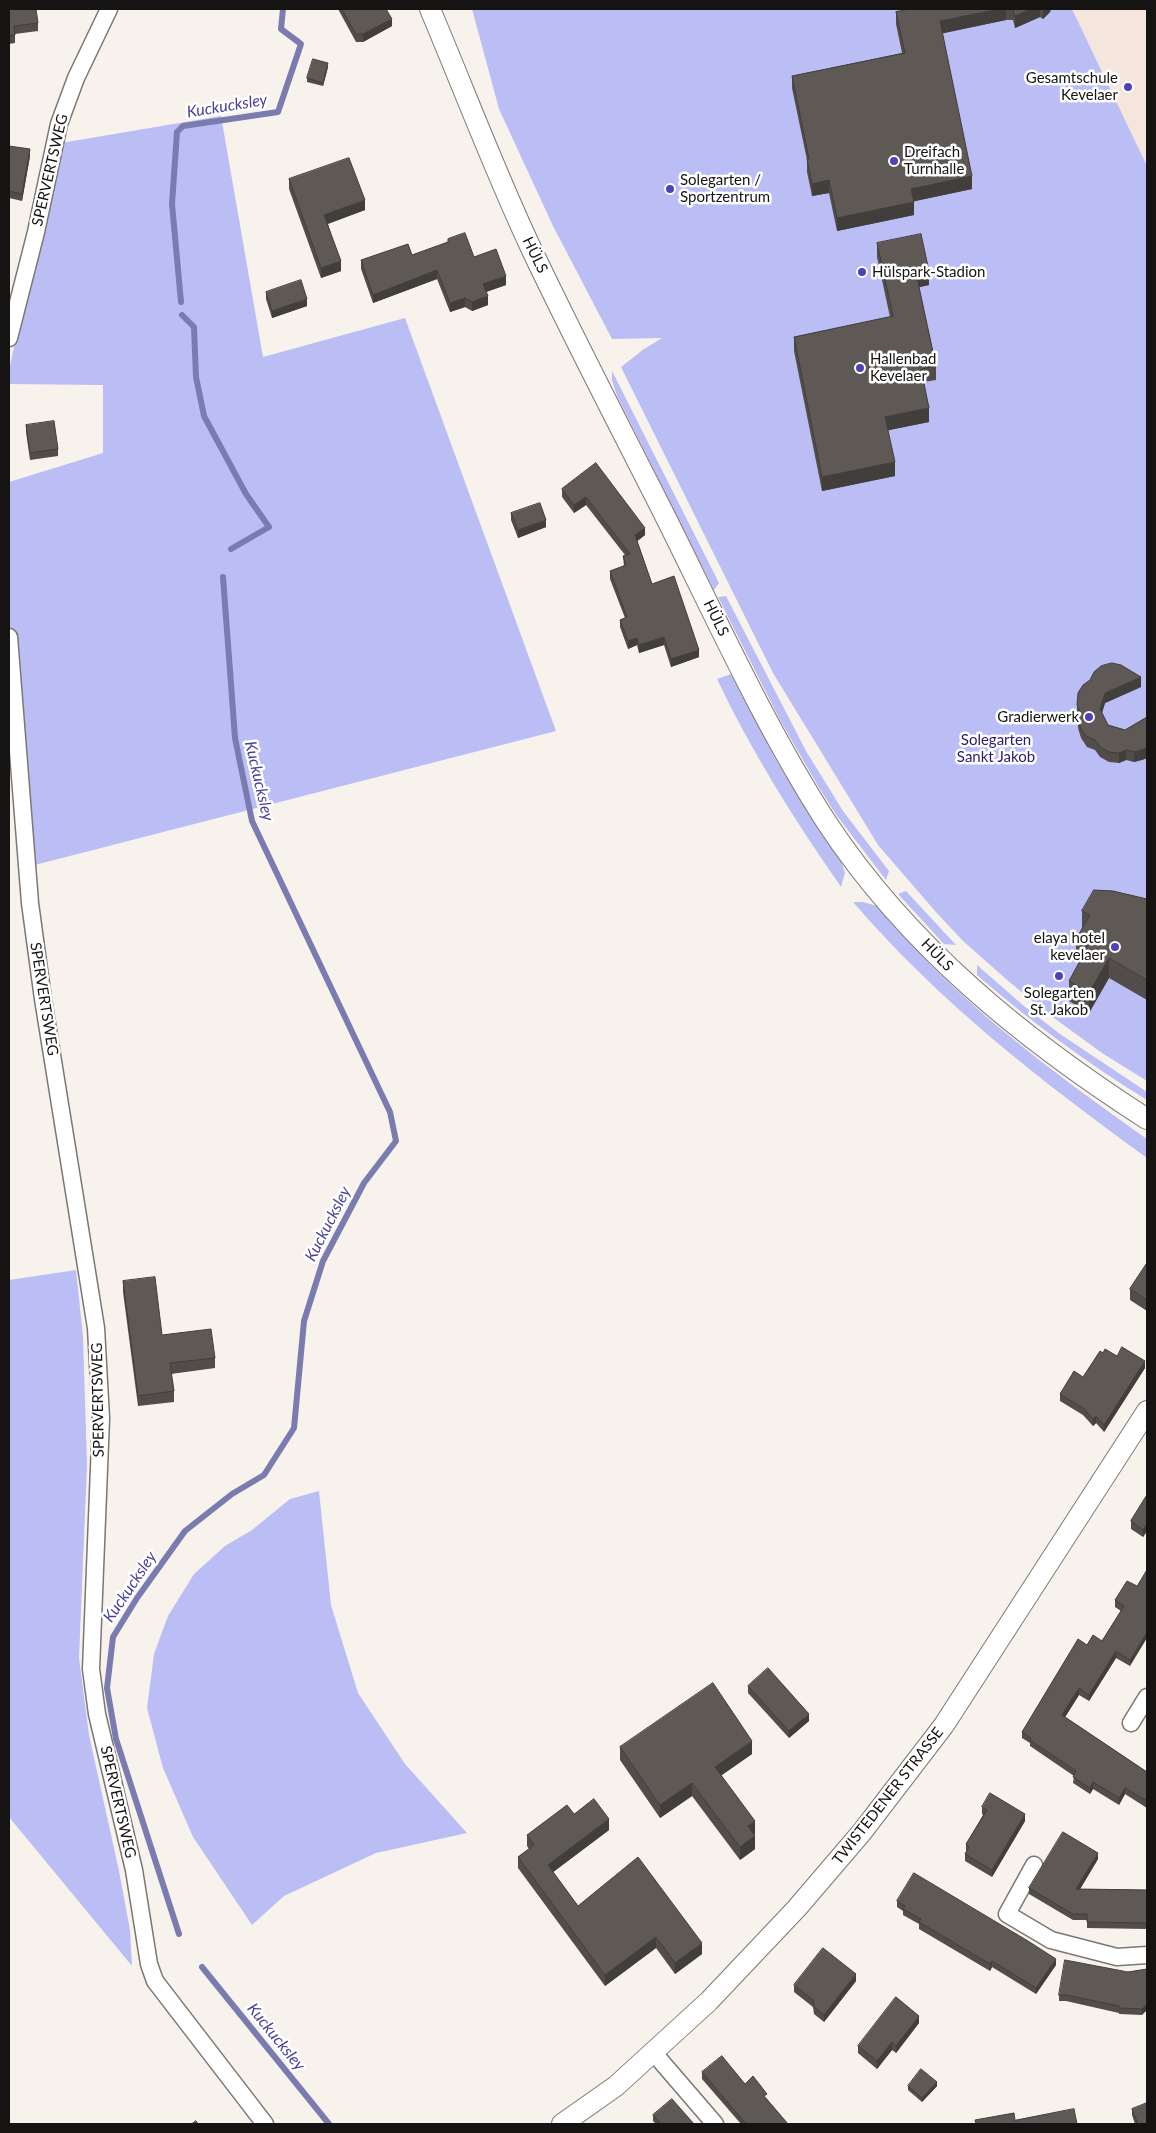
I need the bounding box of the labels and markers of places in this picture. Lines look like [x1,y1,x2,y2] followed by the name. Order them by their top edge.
[1026,69,1118,104] place label: Gesamtschule Kevelaer
[1122,81,1134,93] marker: Gesamtschule Kevelaer
[904,143,964,178] place label: Dreifach Turnhalle
[888,155,900,167] marker: Dreifach Turnhalle
[680,171,770,206] place label: Solegarten / Sportzentrum
[664,183,676,195] marker: Solegarten / Sportzentrum
[872,263,985,281] place label: Hülspark-Stadion
[856,266,868,278] marker: Hülspark-Stadion
[870,350,936,385] place label: Hallenbad Kevelaer
[854,362,866,374] marker: Hallenbad Kevelaer
[997,708,1079,726] place label: Gradierwerk
[1083,711,1095,723] marker: Gradierwerk
[1034,929,1105,964] place label: elaya hotel kevelaer
[1109,941,1121,953] marker: elaya hotel kevelaer
[1053,970,1065,982] marker: Solegarten St. Jakob
[1024,984,1094,1019] place label: Solegarten St. Jakob

